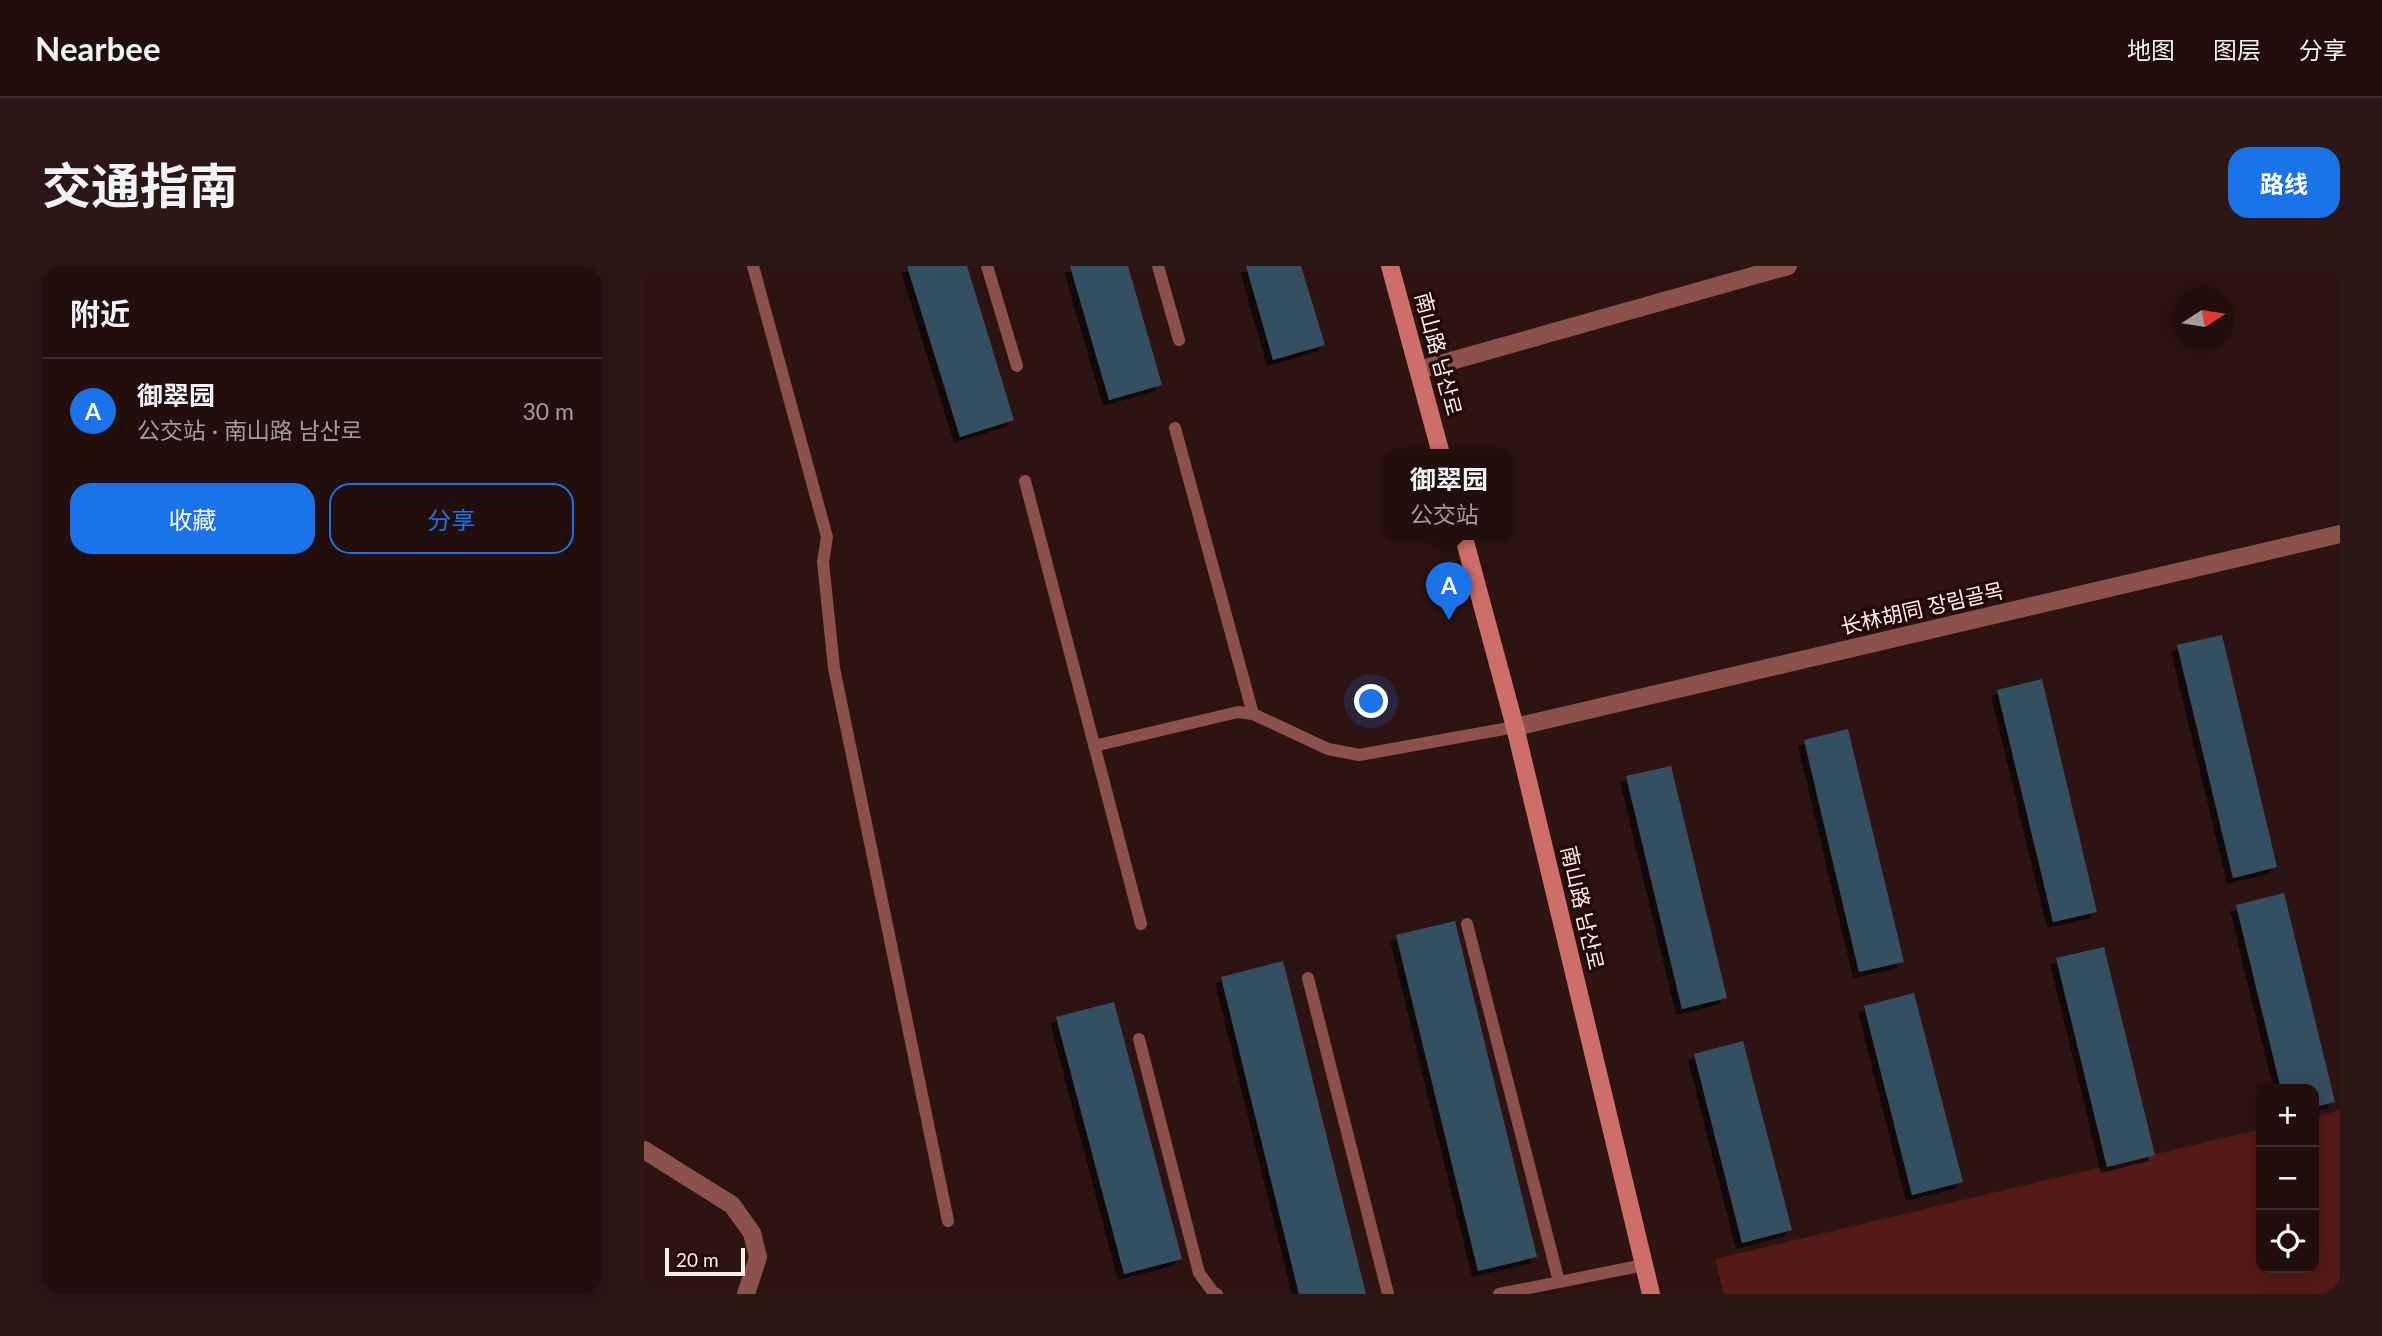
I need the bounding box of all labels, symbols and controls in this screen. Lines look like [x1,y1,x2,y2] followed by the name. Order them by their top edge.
[35,28,161,68] text: Nearbee
[2127,35,2175,64] text: 地图
[2213,35,2261,64] text: 图层
[2299,35,2347,64] text: 分享
[2228,147,2340,218] button: 路线
[42,156,238,214] text: 交通指南
[2172,287,2235,350] north arrow
[1411,289,1468,418] street label: 南山路 남산로
[70,295,130,331] text: 附近
[137,379,215,411] text: 御翠园
[85,397,101,425] text: A
[523,397,574,425] text: 30 m
[137,416,362,444] text: 公交站 · 南山路 남산로
[1384,449,1514,540] popup
[1410,463,1488,495] text: 御翠园
[70,483,315,554] button: 收藏
[329,483,574,554] button: 分享
[1410,500,1479,528] text: 公交站
[1426,562,1472,620] pin: A
[1838,577,2006,638] street label: 长林胡同 장림골목
[1354,684,1388,718] your location
[1557,843,1610,972] street label: 南山路 남산로
[2256,1084,2319,1273] map controls
[2256,1084,2319,1147] button: +
[2256,1147,2319,1210] button: −
[2256,1210,2319,1273] button: locate
[665,1245,746,1277] scale bar
[676,1248,719,1271] text: 20 m

